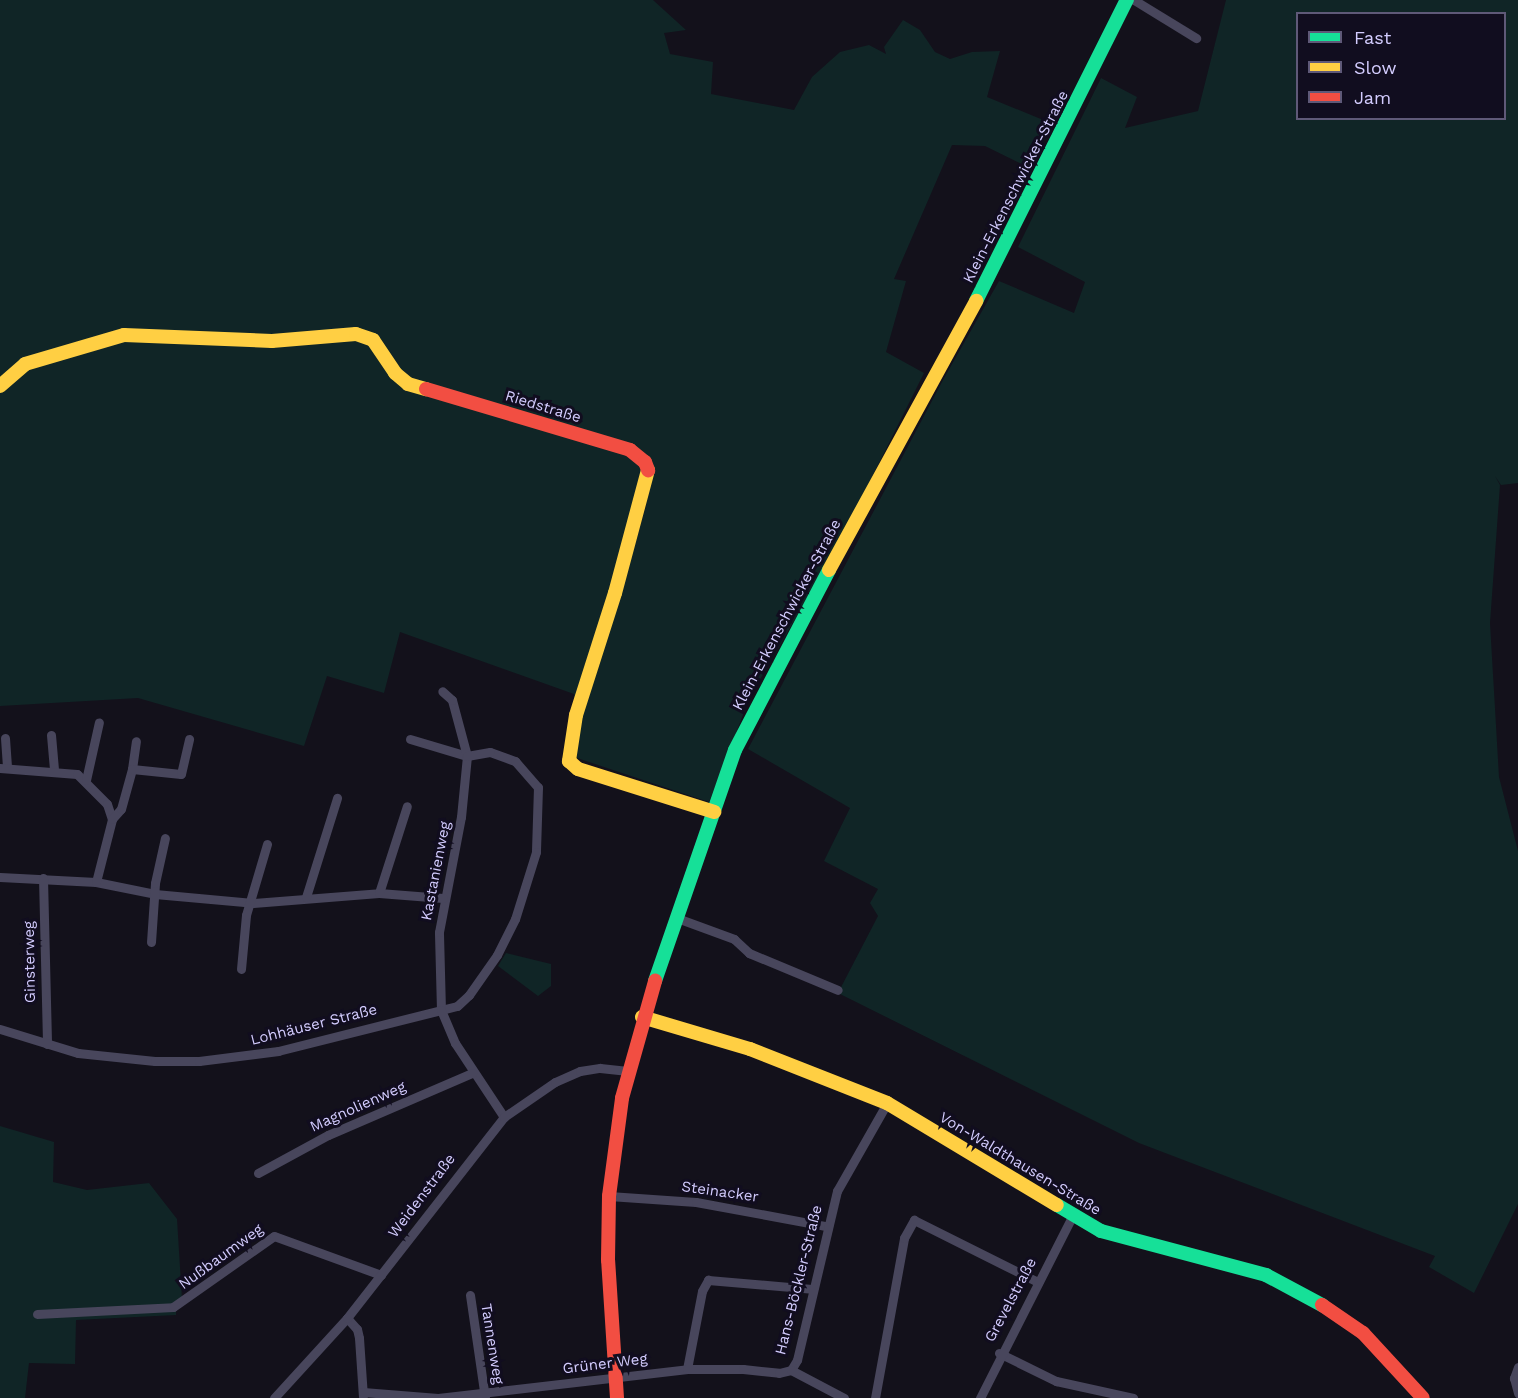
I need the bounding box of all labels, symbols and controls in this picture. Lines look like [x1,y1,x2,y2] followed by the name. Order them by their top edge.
[1296,12,1506,120] legend
[1354,27,1391,48] text: Fast
[1354,57,1397,78] text: Slow
[1354,87,1391,108] text: Jam
[959,88,1073,286] street label: Klein-Erkenschwicker-Straße
[503,387,583,427] street label: Riedstraße
[729,516,845,714] street label: Klein-Erkenschwicker-Straße
[418,820,454,922] street label: Kastanienweg
[20,921,40,1003] street label: Ginsterweg
[249,1001,379,1049] street label: Lohhäuser Straße
[307,1078,409,1136] street label: Magnolienweg
[936,1109,1104,1219] street label: Von-Waldthausen-Straße
[385,1150,459,1242] street label: Weidenstraße
[680,1178,760,1206] street label: Steinacker
[772,1203,826,1357] street label: Hans-Böckler-Straße
[175,1220,267,1294] street label: Nußbaumweg
[981,1255,1041,1345] street label: Grevelstraße
[477,1302,507,1386] street label: Tannenweg
[561,1350,649,1378] street label: Grüner Weg

